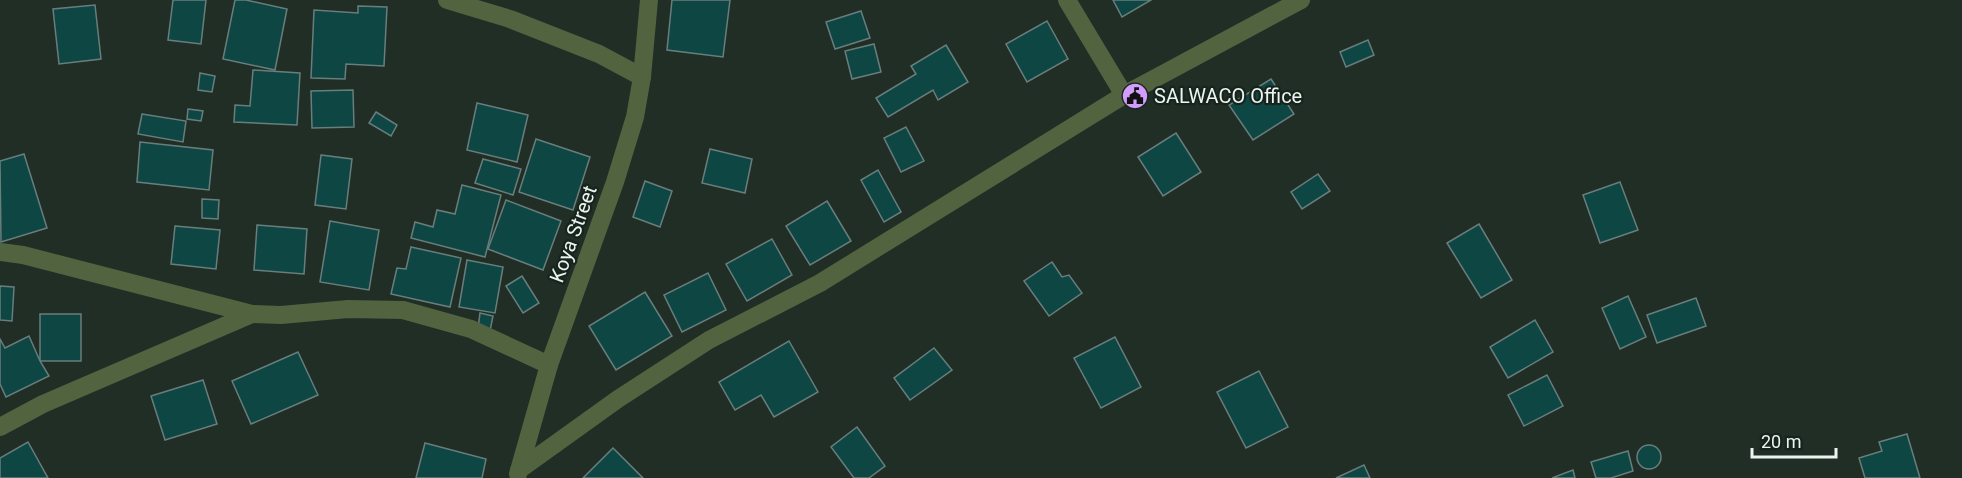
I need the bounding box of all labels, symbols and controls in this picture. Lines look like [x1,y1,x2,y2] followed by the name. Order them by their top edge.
[1120,81,1150,111] public building icon: SALWACO Office
[1154,84,1302,108] place label: SALWACO Office
[544,182,602,286] street label: Koya Street
[1752,421,1836,459] scale bar
[1761,431,1801,452] text: 20 m

